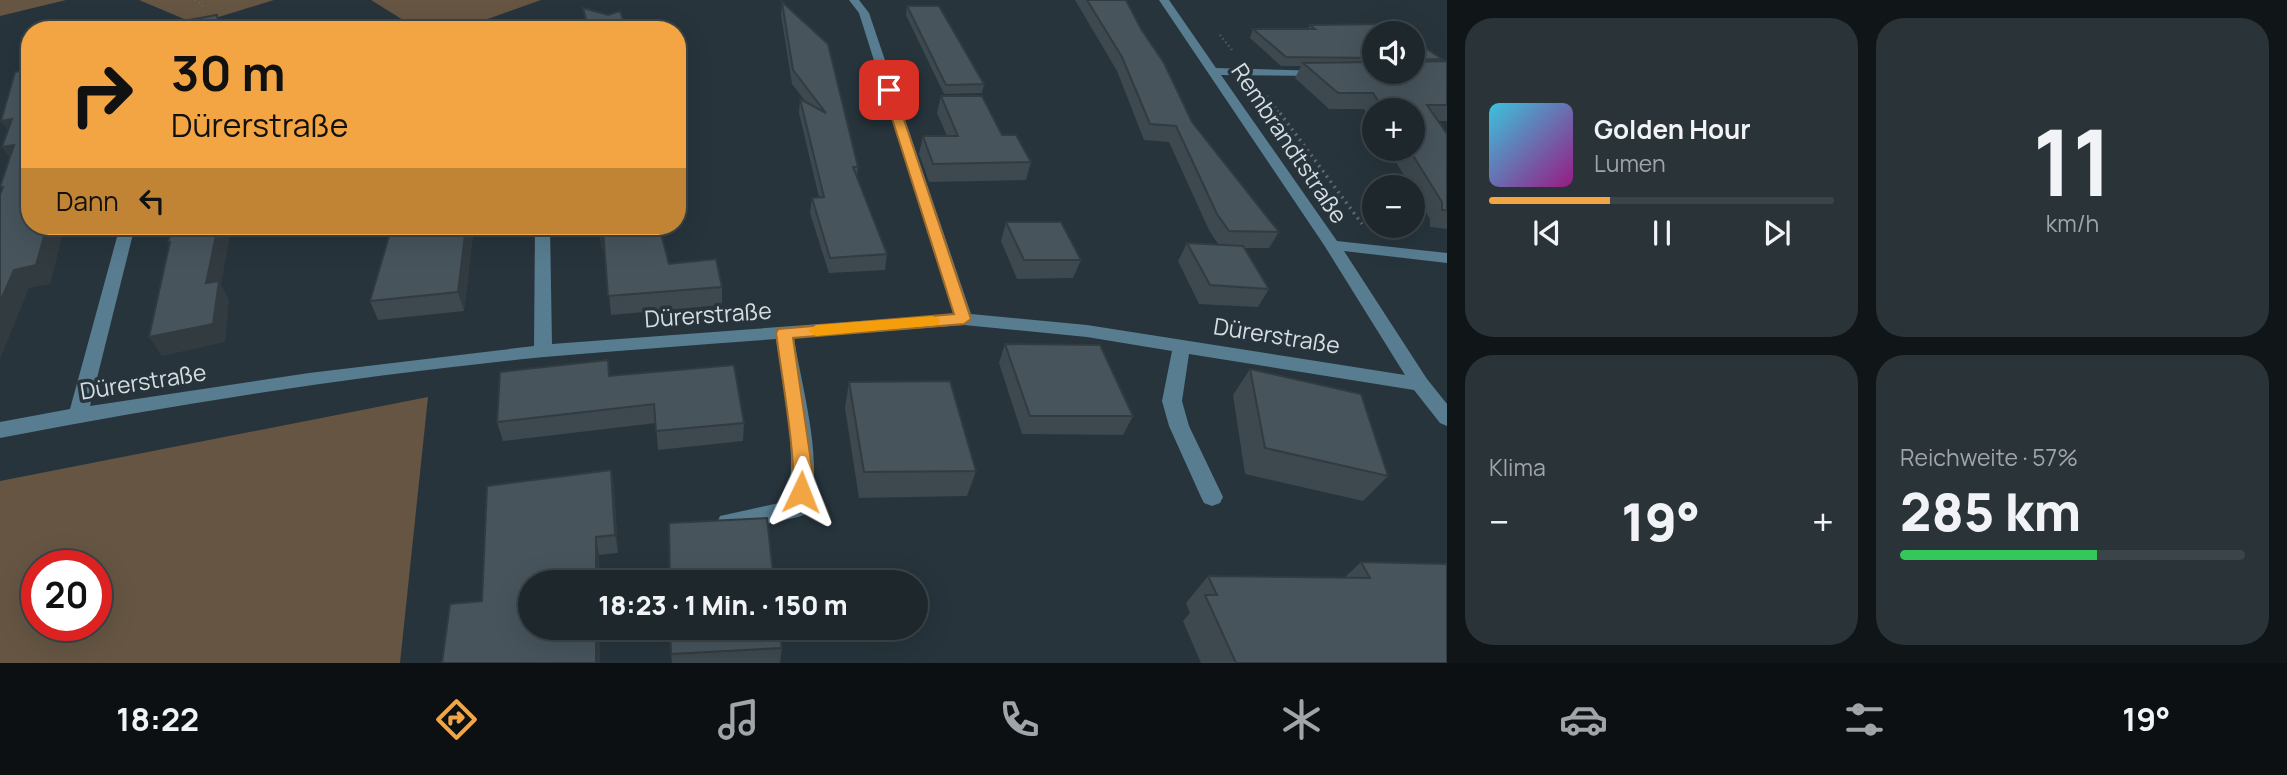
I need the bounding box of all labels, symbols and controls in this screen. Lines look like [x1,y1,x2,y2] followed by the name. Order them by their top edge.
[1362,21,1425,238] map controls
[1362,21,1425,84] button: sound
[171,39,286,106] text: 30 m
[56,49,147,140] icon: right
[1224,57,1356,229] street label: Rembrandtstraße
[859,60,919,120] pin
[870,71,908,109] icon: arrive
[1362,98,1425,161] button: +
[2033,99,2112,223] text: 11
[171,103,348,147] text: Dürerstraße
[1594,111,1751,147] text: Golden Hour
[1594,147,1666,179] text: Lumen
[1362,175,1425,238] button: −
[133,182,171,220] icon: left
[56,183,119,219] text: Dann
[2046,207,2099,239] text: km/h
[1528,214,1566,252] icon: previous
[1643,214,1681,252] icon: pause
[1758,214,1796,252] icon: next
[643,294,773,334] street label: Dürerstraße
[1212,309,1342,361] street label: Dürerstraße
[78,355,208,407] street label: Dürerstraße
[1900,441,2078,473] text: Reichweite · 57%
[1489,451,1546,483] text: Klima
[764,455,838,529] position arrow
[1900,476,2081,547] text: 285 km
[1621,486,1700,557] text: 19°
[1489,495,1510,547] text: −
[1812,495,1834,547] text: +
[21,550,112,641] speed limit sign: 20
[598,587,848,623] text: 18:23 · 1 Min. · 150 m
[432,695,481,744] icon: directions
[714,695,763,744] icon: music
[995,695,1044,744] icon: phone
[1277,695,1326,744] icon: climate
[1559,695,1608,744] icon: car
[1840,695,1889,744] icon: filters
[116,697,199,741] text: 18:22
[2122,697,2171,741] text: 19°

